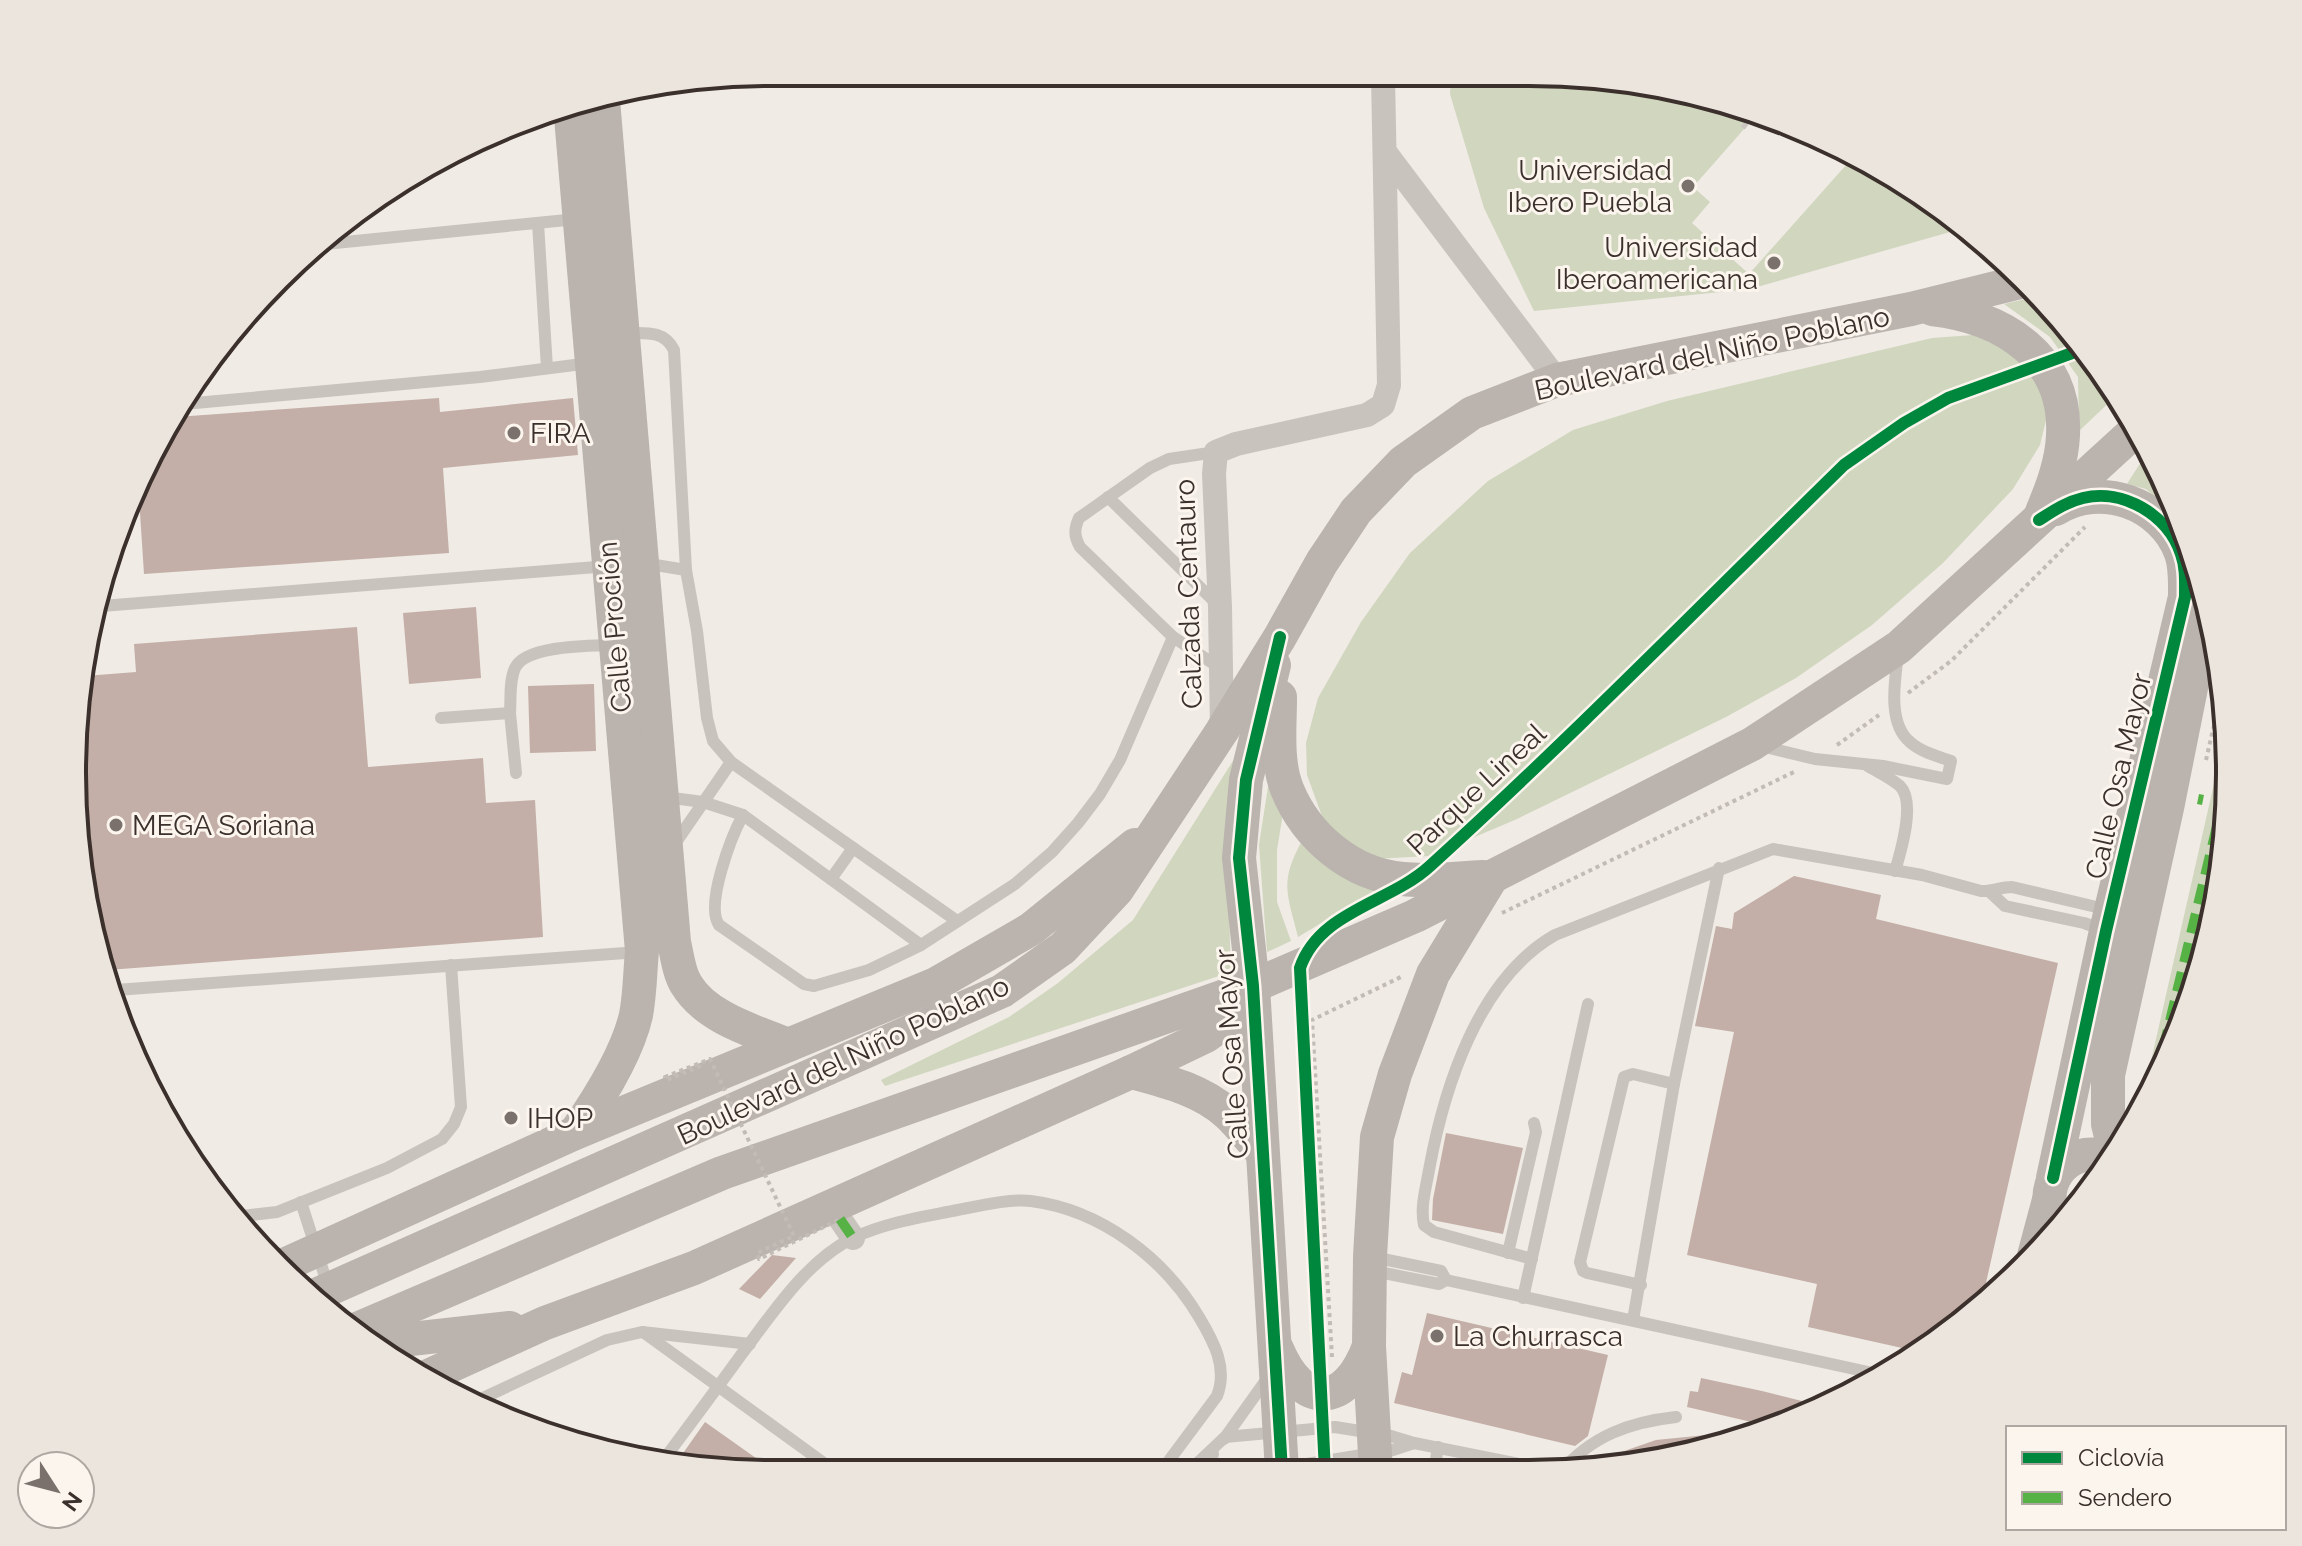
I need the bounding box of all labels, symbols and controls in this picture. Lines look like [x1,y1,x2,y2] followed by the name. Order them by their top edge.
[1508,154,1672,219] place label: Universidad Ibero Puebla
[1679,177,1697,195] marker: Universidad Ibero Puebla
[1556,231,1758,296] place label: Universidad Iberoamericana
[1765,254,1783,272] marker: Universidad Iberoamericana
[1532,300,1893,407] street label: Boulevard del Niño Poblano
[530,417,591,450] place label: FIRA
[505,424,523,442] marker: FIRA
[1168,478,1209,710] street label: Calzada Centauro
[591,540,638,714] street label: Calle Proción
[2079,670,2158,882] street label: Calle Osa Mayor
[1400,717,1553,862] street label: Parque Lineal
[132,809,315,842] place label: MEGA Soriana
[107,816,125,834] marker: MEGA Soriana
[1208,948,1255,1160] street label: Calle Osa Mayor
[672,969,1014,1152] street label: Boulevard del Niño Poblano
[527,1102,593,1135] place label: IHOP
[502,1109,520,1127] marker: IHOP
[1453,1320,1623,1353] place label: La Churrasca
[1428,1327,1446,1345] marker: La Churrasca
[2006,1426,2286,1530] legend
[2078,1443,2164,1472] text: Ciclovía
[16,1450,96,1530] north arrow
[2078,1483,2172,1512] text: Sendero
[57,1487,88,1516] text: N

